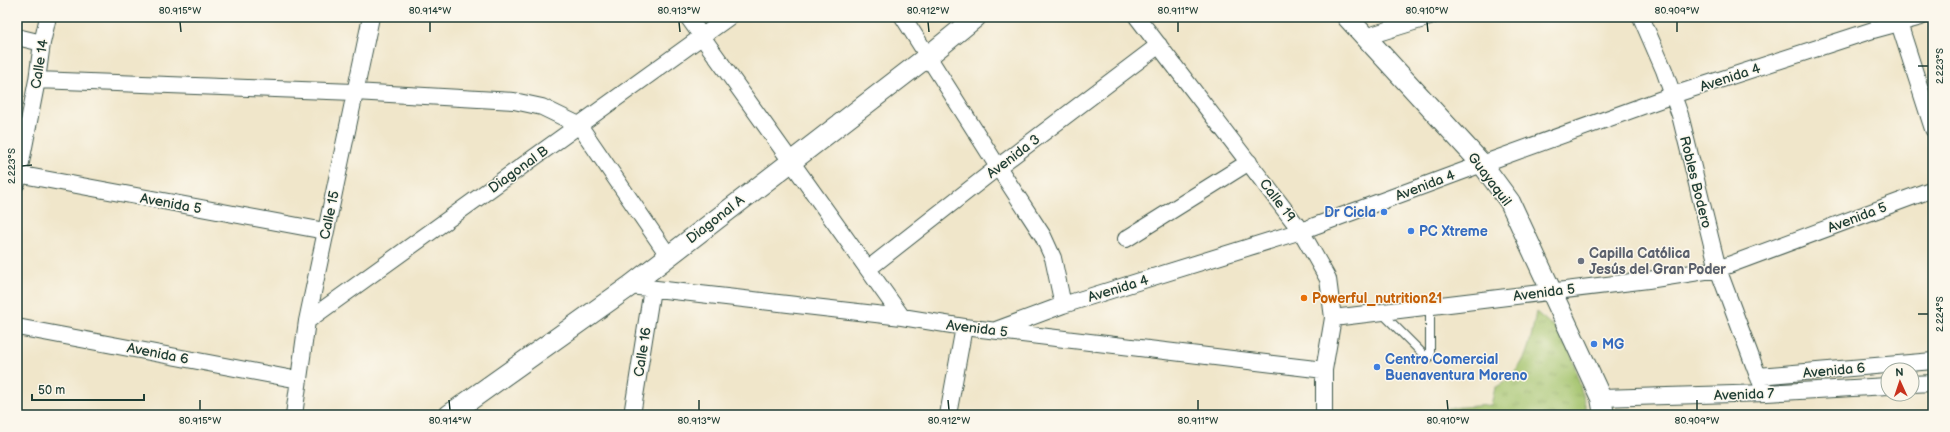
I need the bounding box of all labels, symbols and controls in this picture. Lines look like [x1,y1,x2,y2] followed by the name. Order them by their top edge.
[159,5,201,17] text: 80.915°W
[409,5,451,17] text: 80.914°W
[658,5,700,17] text: 80.913°W
[907,5,949,17] text: 80.912°W
[1158,5,1198,17] text: 80.911°W
[1406,5,1448,17] text: 80.910°W
[1655,5,1699,17] text: 80.909°W
[27,38,52,90] street label: Calle 14
[1934,48,1946,84] text: 2.223°S
[1698,60,1763,95] street label: Avenida 4
[983,131,1043,182] street label: Avenida 3
[1676,134,1715,230] street label: Robles Bodero
[485,142,552,197] street label: Diagonal B
[6,148,18,184] text: 2.223°S
[1464,149,1515,209] street label: Guayaquil
[1393,166,1458,205] street label: Avenida 4
[1256,175,1299,225] street label: Calle 19
[316,189,343,241] street label: Calle 15
[139,190,203,217] street label: Avenida 5
[683,191,748,247] street label: Diagonal A
[1825,198,1889,237] street label: Avenida 5
[1324,204,1376,221] place label: Dr Cicla
[1379,207,1389,217] marker: Dr Cicla
[1419,223,1488,240] place label: PC Xtreme
[1406,226,1416,236] marker: PC Xtreme
[1589,245,1726,278] place label: Capilla Católica Jesús del Gran Poder
[1576,256,1586,266] marker: Capilla Católica Jesús del Gran Poder
[1086,271,1151,306] street label: Avenida 4
[1512,280,1576,305] street label: Avenida 5
[1312,290,1442,307] place label: Powerful_nutrition21
[1299,293,1309,303] marker: Powerful_nutrition21
[1934,296,1946,332] text: 2.224°S
[945,316,1009,341] street label: Avenida 5
[630,326,655,378] street label: Calle 16
[1602,336,1624,353] place label: MG
[126,339,191,368] street label: Avenida 6
[1589,339,1599,349] marker: MG
[1385,351,1528,384] place label: Centro Comercial Buenaventura Moreno
[1802,359,1866,382] street label: Avenida 6
[1372,362,1382,372] marker: Centro Comercial Buenaventura Moreno
[1880,362,1920,402] north arrow
[1895,366,1904,379] text: N
[32,376,144,402] scale bar
[38,383,65,398] text: 50 m
[1714,385,1775,404] street label: Avenida 7
[179,415,221,427] text: 80.915°W
[429,415,471,427] text: 80.914°W
[678,415,720,427] text: 80.913°W
[928,415,970,427] text: 80.912°W
[1178,415,1218,427] text: 80.911°W
[1427,415,1469,427] text: 80.910°W
[1675,415,1719,427] text: 80.909°W

